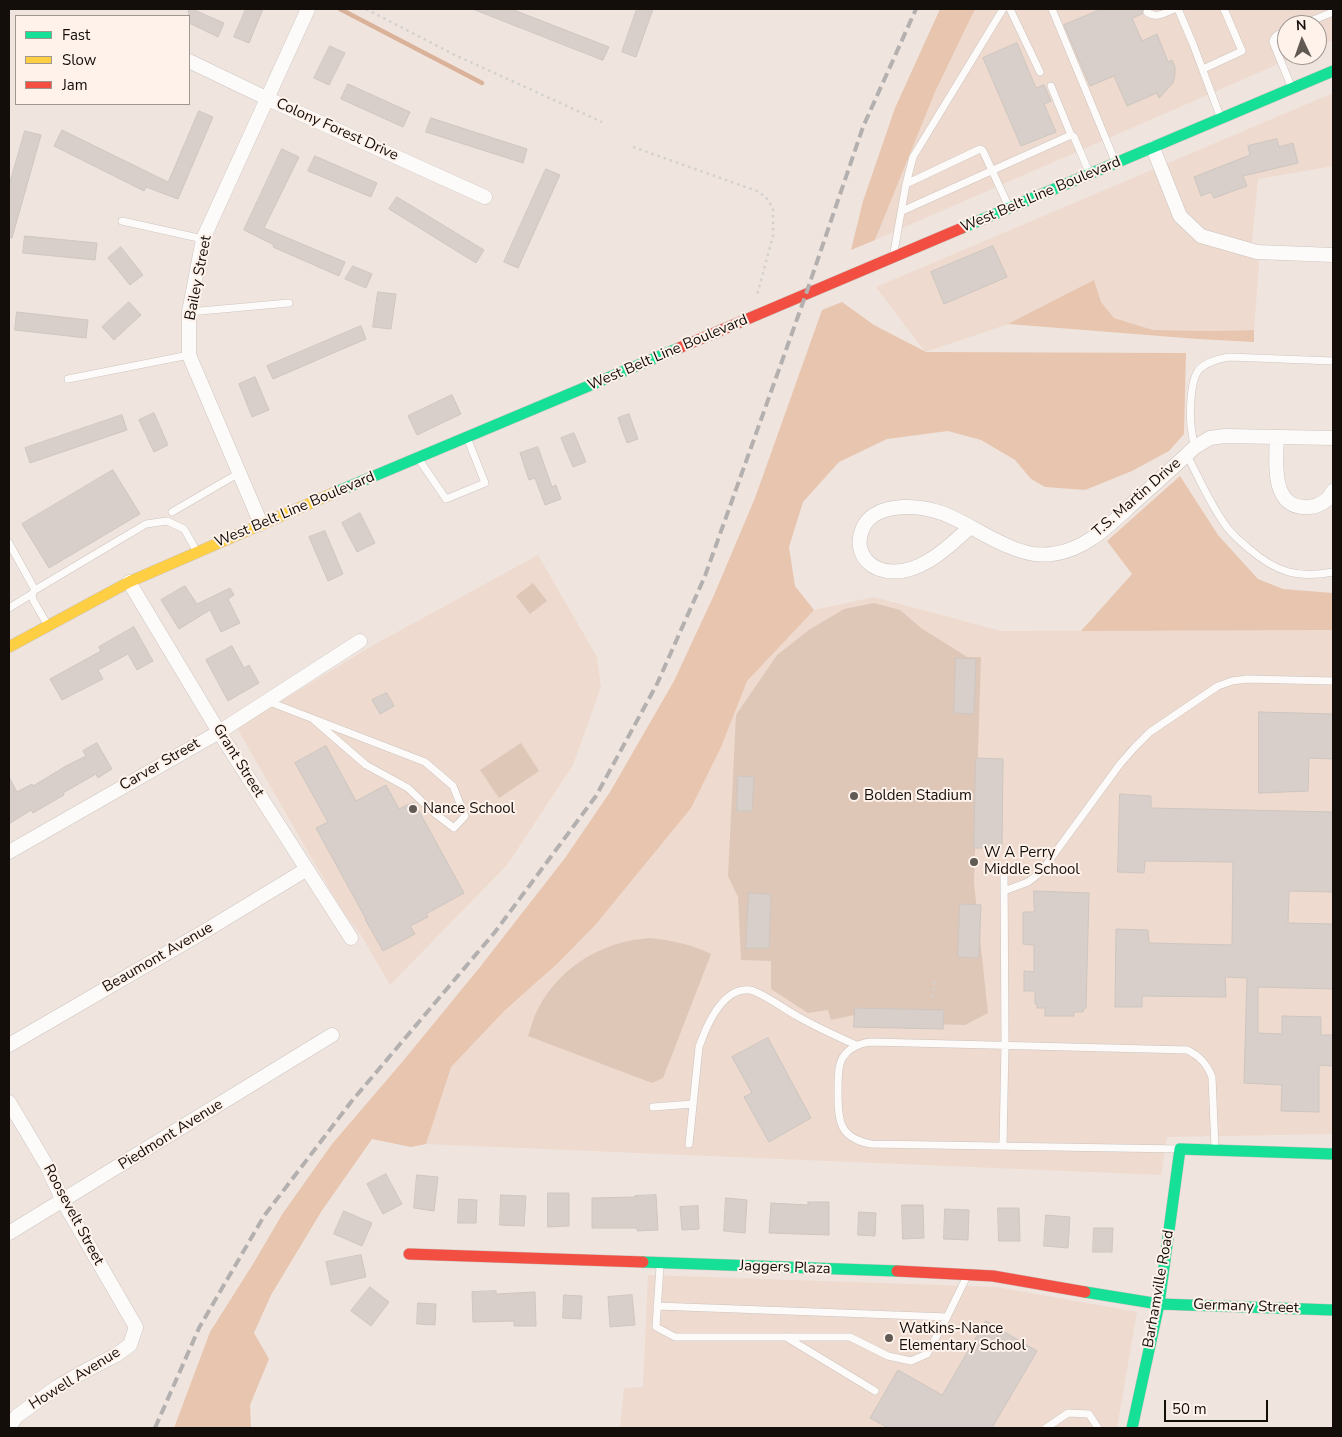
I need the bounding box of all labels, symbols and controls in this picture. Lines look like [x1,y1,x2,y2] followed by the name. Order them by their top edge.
[15,15,190,105] legend
[1277,15,1327,65] north arrow
[1296,16,1307,35] text: N
[62,25,90,45] text: Fast
[62,50,96,70] text: Slow
[62,75,88,95] text: Jam
[273,95,401,165] street label: Colony Forest Drive
[958,153,1124,237] street label: West Belt Line Boulevard
[182,234,216,322] street label: Bailey Street
[585,311,751,395] street label: West Belt Line Boulevard
[1089,455,1185,541] street label: T.S. Martin Drive
[212,468,378,552] street label: West Belt Line Boulevard
[208,721,268,801] street label: Grant Street
[117,735,203,795] street label: Carver Street
[864,787,972,805] place label: Bolden Stadium
[848,790,860,802] marker: Bolden Stadium
[423,800,515,818] place label: Nance School
[407,803,419,815] marker: Nance School
[984,844,1080,879] place label: W A Perry Middle School
[968,856,980,868] marker: W A Perry Middle School
[100,919,216,997] street label: Beaumont Avenue
[116,1096,226,1174] street label: Piedmont Avenue
[39,1162,107,1268] street label: Roosevelt Street
[1140,1229,1178,1349] street label: Barhamville Road
[739,1257,831,1279] street label: Jaggers Plaza
[1193,1296,1299,1318] street label: Germany Street
[899,1320,1026,1355] place label: Watkins-Nance Elementary School
[883,1332,895,1344] marker: Watkins-Nance Elementary School
[26,1344,124,1414] street label: Howell Avenue
[1167,1390,1271,1422] scale bar
[1172,1399,1207,1419] text: 50 m

